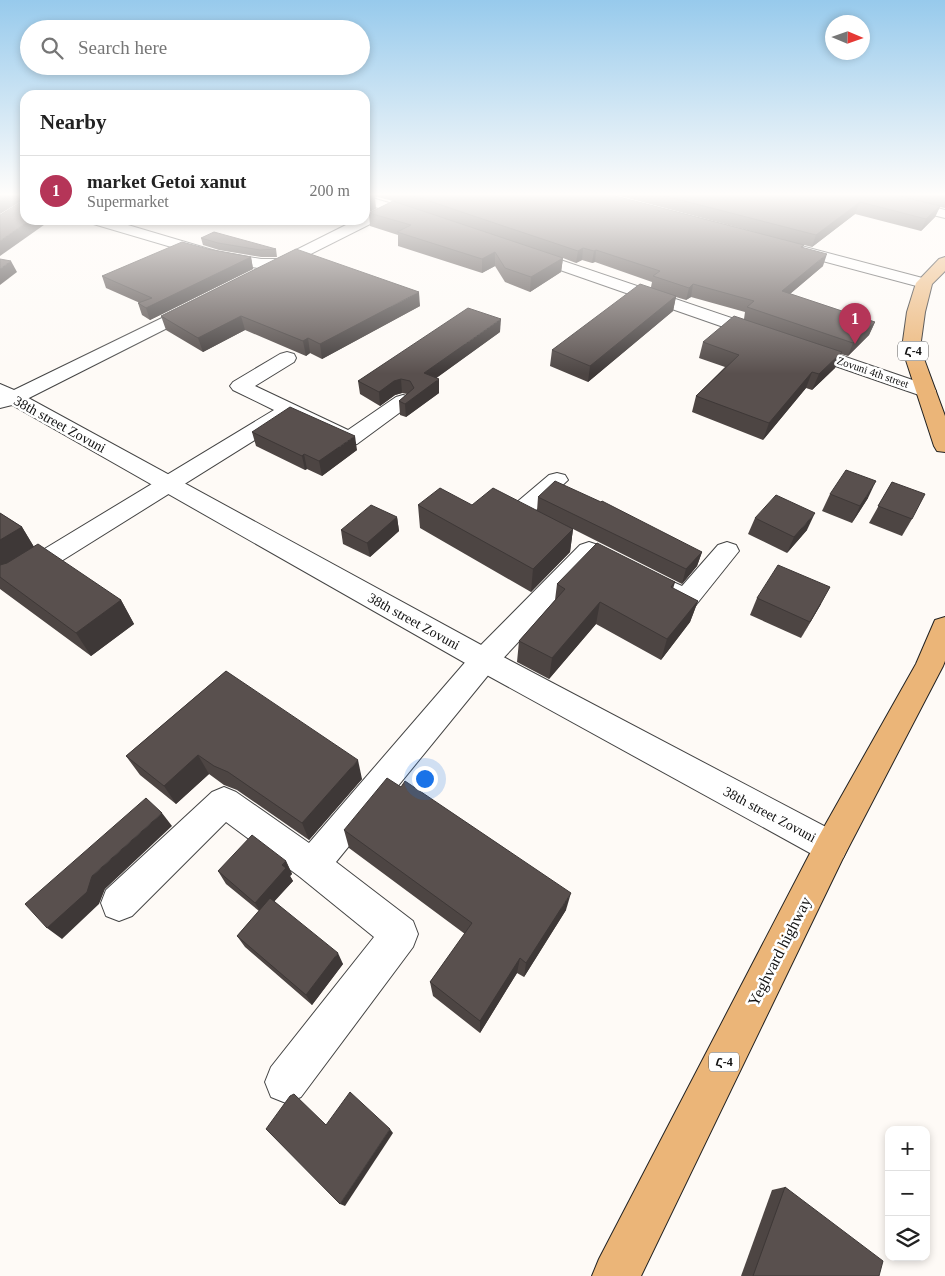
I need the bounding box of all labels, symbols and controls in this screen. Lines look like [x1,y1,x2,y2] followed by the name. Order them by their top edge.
[825,15,870,60] north arrow
[20,20,370,75] search box
[38,34,66,62] icon: search
[78,37,167,58] text: Search here
[40,110,107,134] text: Nearby
[87,171,246,192] text: market Getoi xanut
[52,182,60,199] text: 1
[310,182,350,199] text: 200 m
[87,193,169,210] text: Supermarket
[839,303,871,344] pin: 1
[898,342,928,361] road number: Հ-4
[836,354,910,390] street label: Zovuni 4th street
[11,393,108,456] street label: 38th street Zovuni
[365,590,462,653] street label: 38th street Zovuni
[412,766,438,792] your location
[721,784,819,845] street label: 38th street Zovuni
[744,894,815,1009] street label: Yeghvard highway
[709,1052,739,1072] road number: Հ-4
[885,1126,930,1261] map controls
[885,1126,930,1171] button: +
[885,1171,930,1216] button: −
[885,1216,930,1261] button: layers

